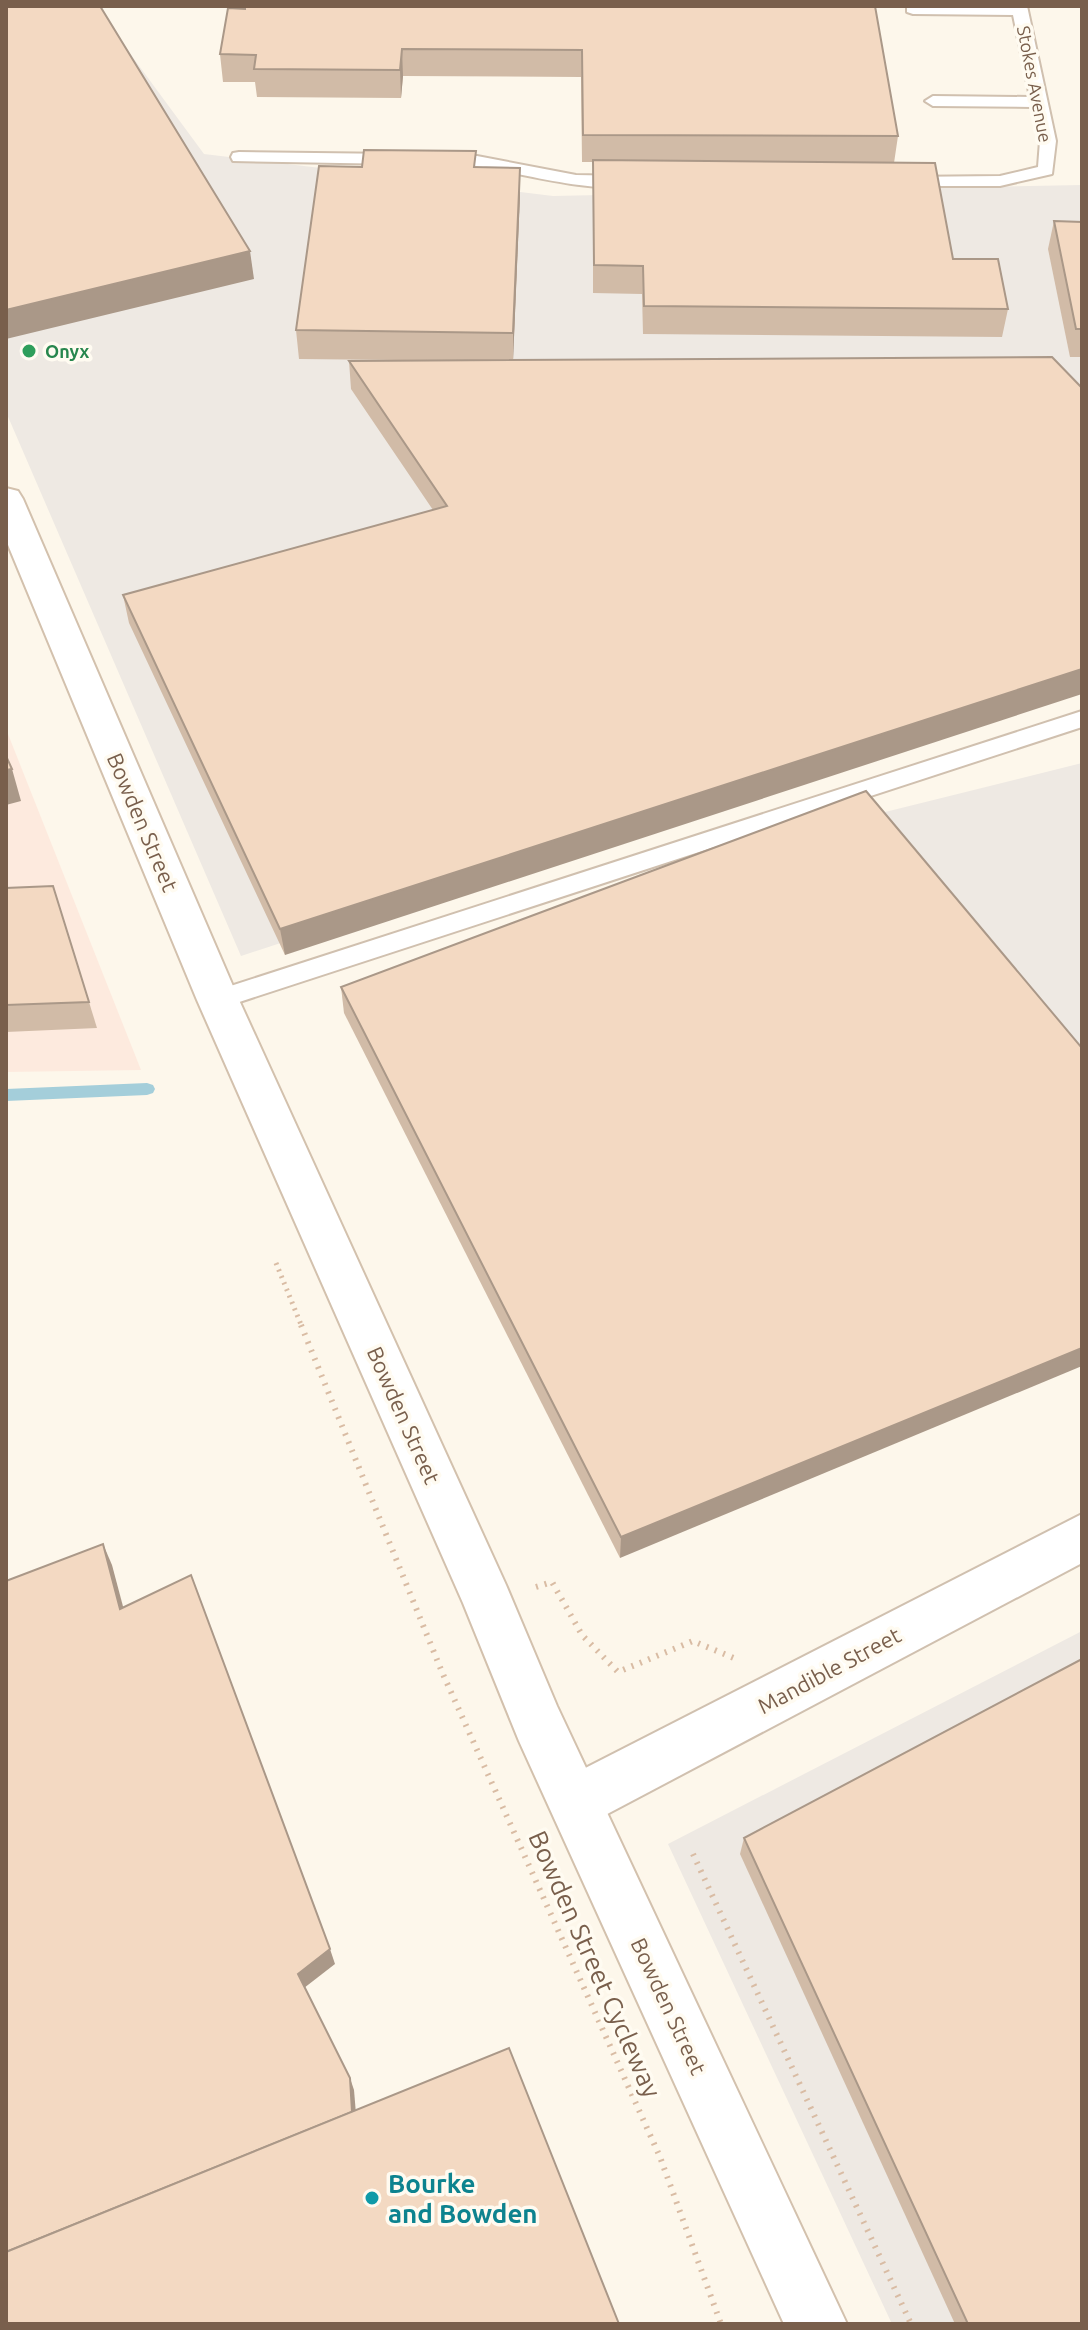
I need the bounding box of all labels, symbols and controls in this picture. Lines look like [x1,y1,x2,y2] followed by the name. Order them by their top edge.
[1014,24,1056,144] street label: Stokes Avenue
[45,341,89,361] place label: Onyx
[20,342,38,360] marker: Onyx
[103,749,184,895] street label: Bowden Street
[362,1342,446,1488] street label: Bowden Street
[753,1622,905,1718] street label: Mandible Street
[522,1826,668,2102] street label: Bowden Street Cycleway
[626,1933,712,2079] street label: Bowden Street
[388,2169,538,2228] place label: Bourke and Bowden
[363,2189,381,2207] marker: Bourke and Bowden

